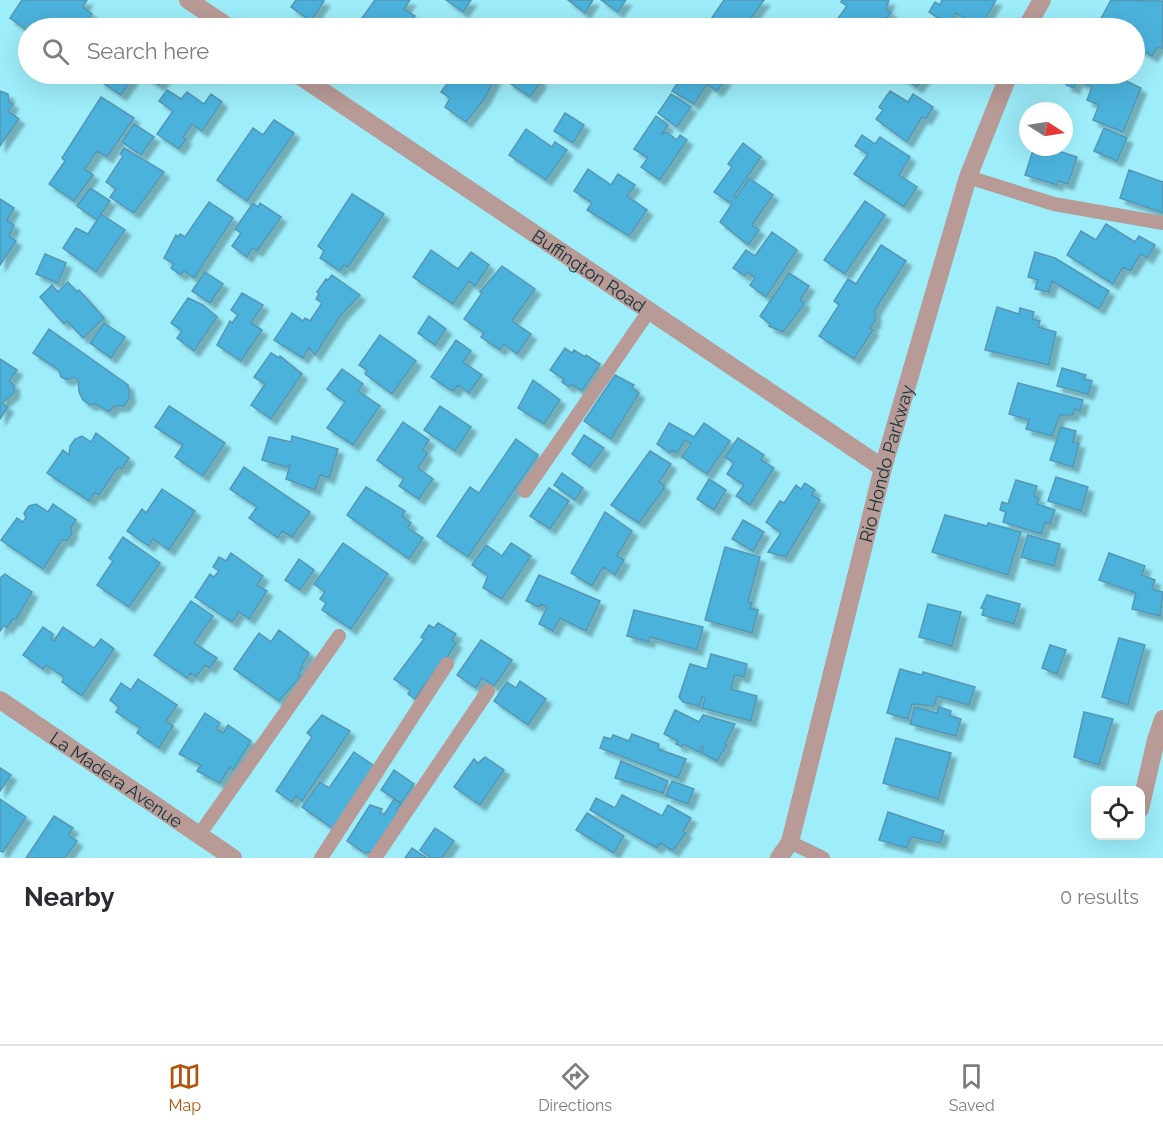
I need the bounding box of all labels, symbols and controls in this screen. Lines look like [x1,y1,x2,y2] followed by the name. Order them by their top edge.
[18,18,1145,84] search box
[39,35,72,68] icon: search
[87,38,209,64] text: Search here
[1019,102,1073,156] north arrow
[528,225,650,316] street label: Buffington Road
[854,382,917,544] street label: Rio Hondo Parkway
[46,727,187,832] street label: La Madera Avenue
[1091,786,1145,840] map controls
[1091,786,1145,840] button: locate
[24,882,114,912] text: Nearby
[1060,885,1139,909] text: 0 results
[168,1060,201,1115] tab: Map
[538,1060,612,1115] tab: Directions
[949,1060,995,1115] tab: Saved

